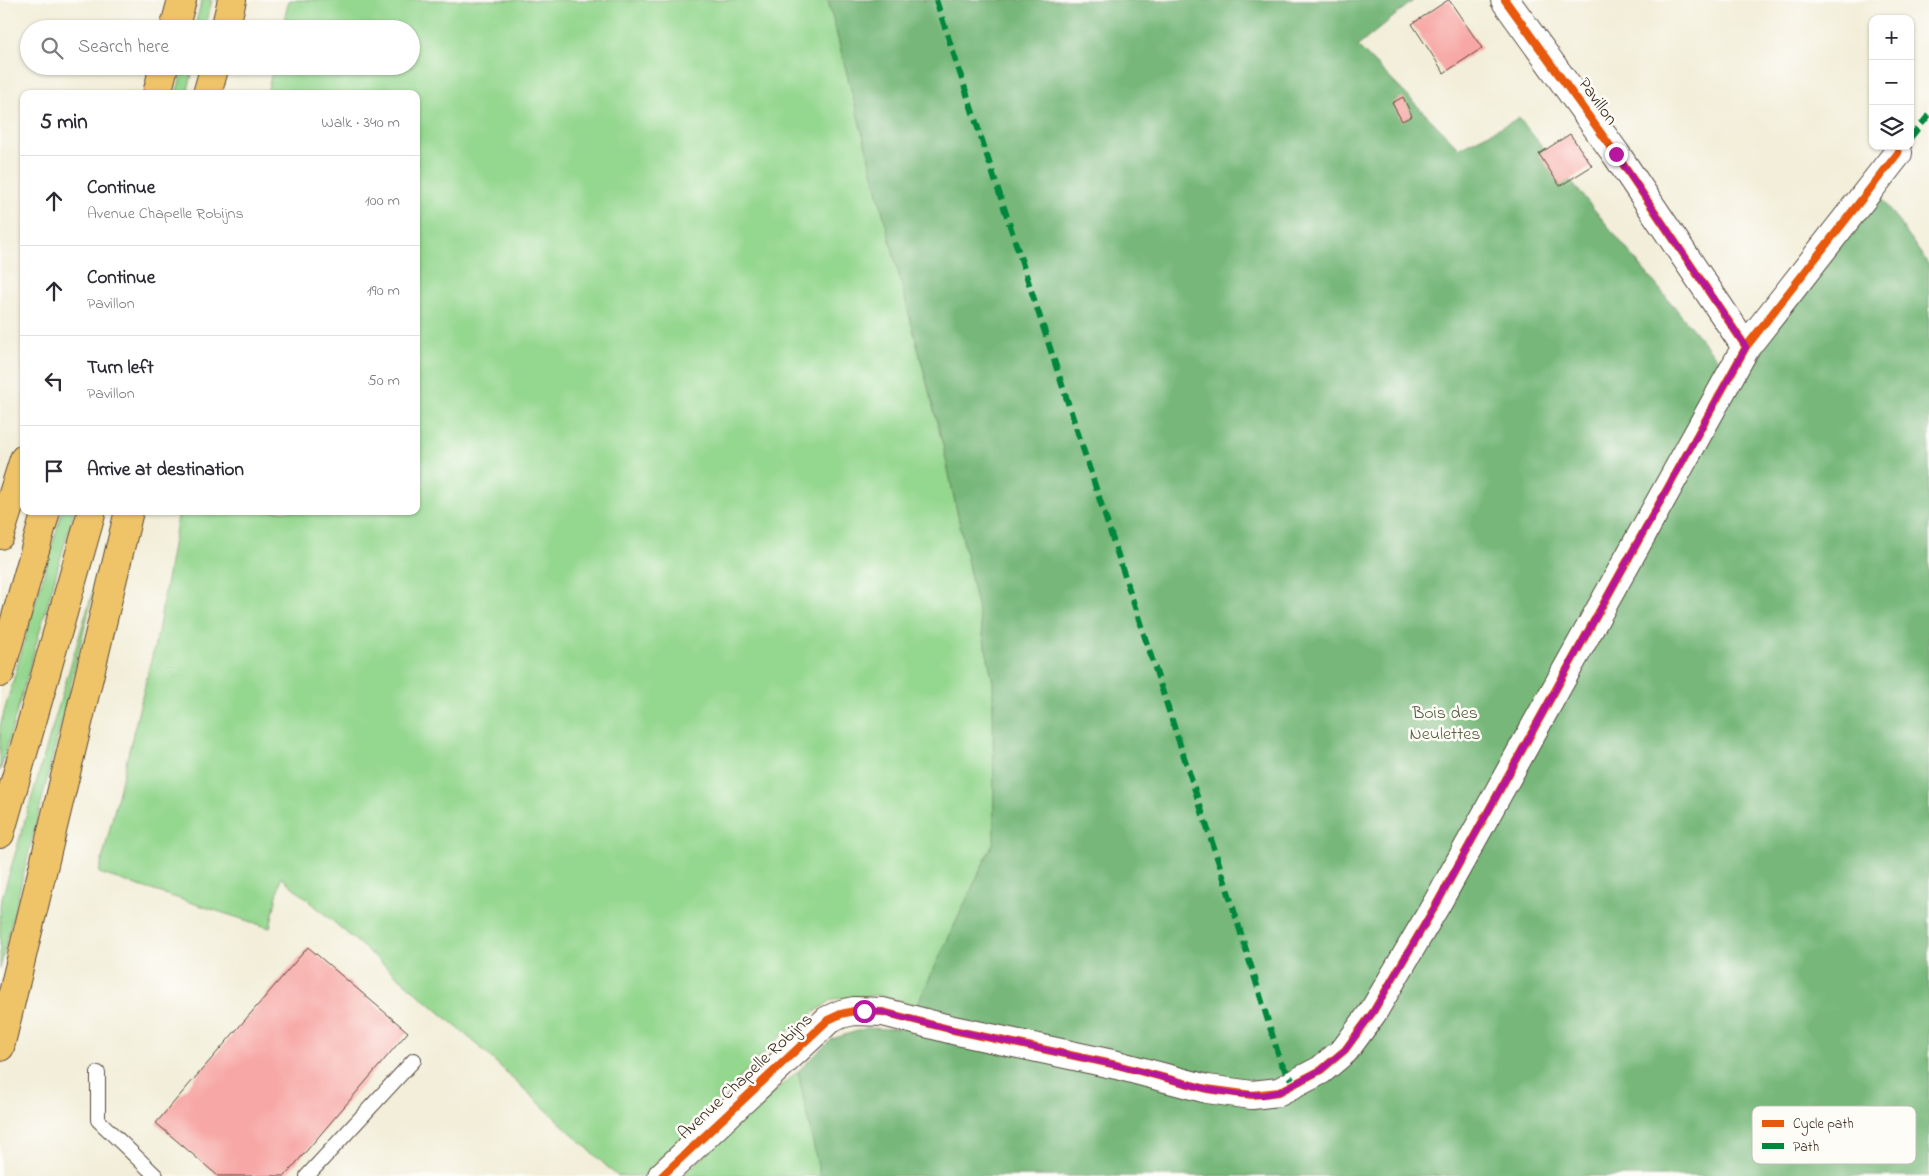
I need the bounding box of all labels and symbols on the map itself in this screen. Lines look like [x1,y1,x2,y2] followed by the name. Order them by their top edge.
[1571,73,1623,131] street label: Pavillon
[1605,143,1628,166] route end
[1410,701,1480,748] park label: Bois des Neulettes
[853,1000,876,1023] route start
[673,1007,819,1147] street label: Avenue Chapelle Robijns
[1752,1106,1916,1164] legend
[1793,1114,1854,1136] text: Cycle path
[1793,1137,1819,1158] text: Path

